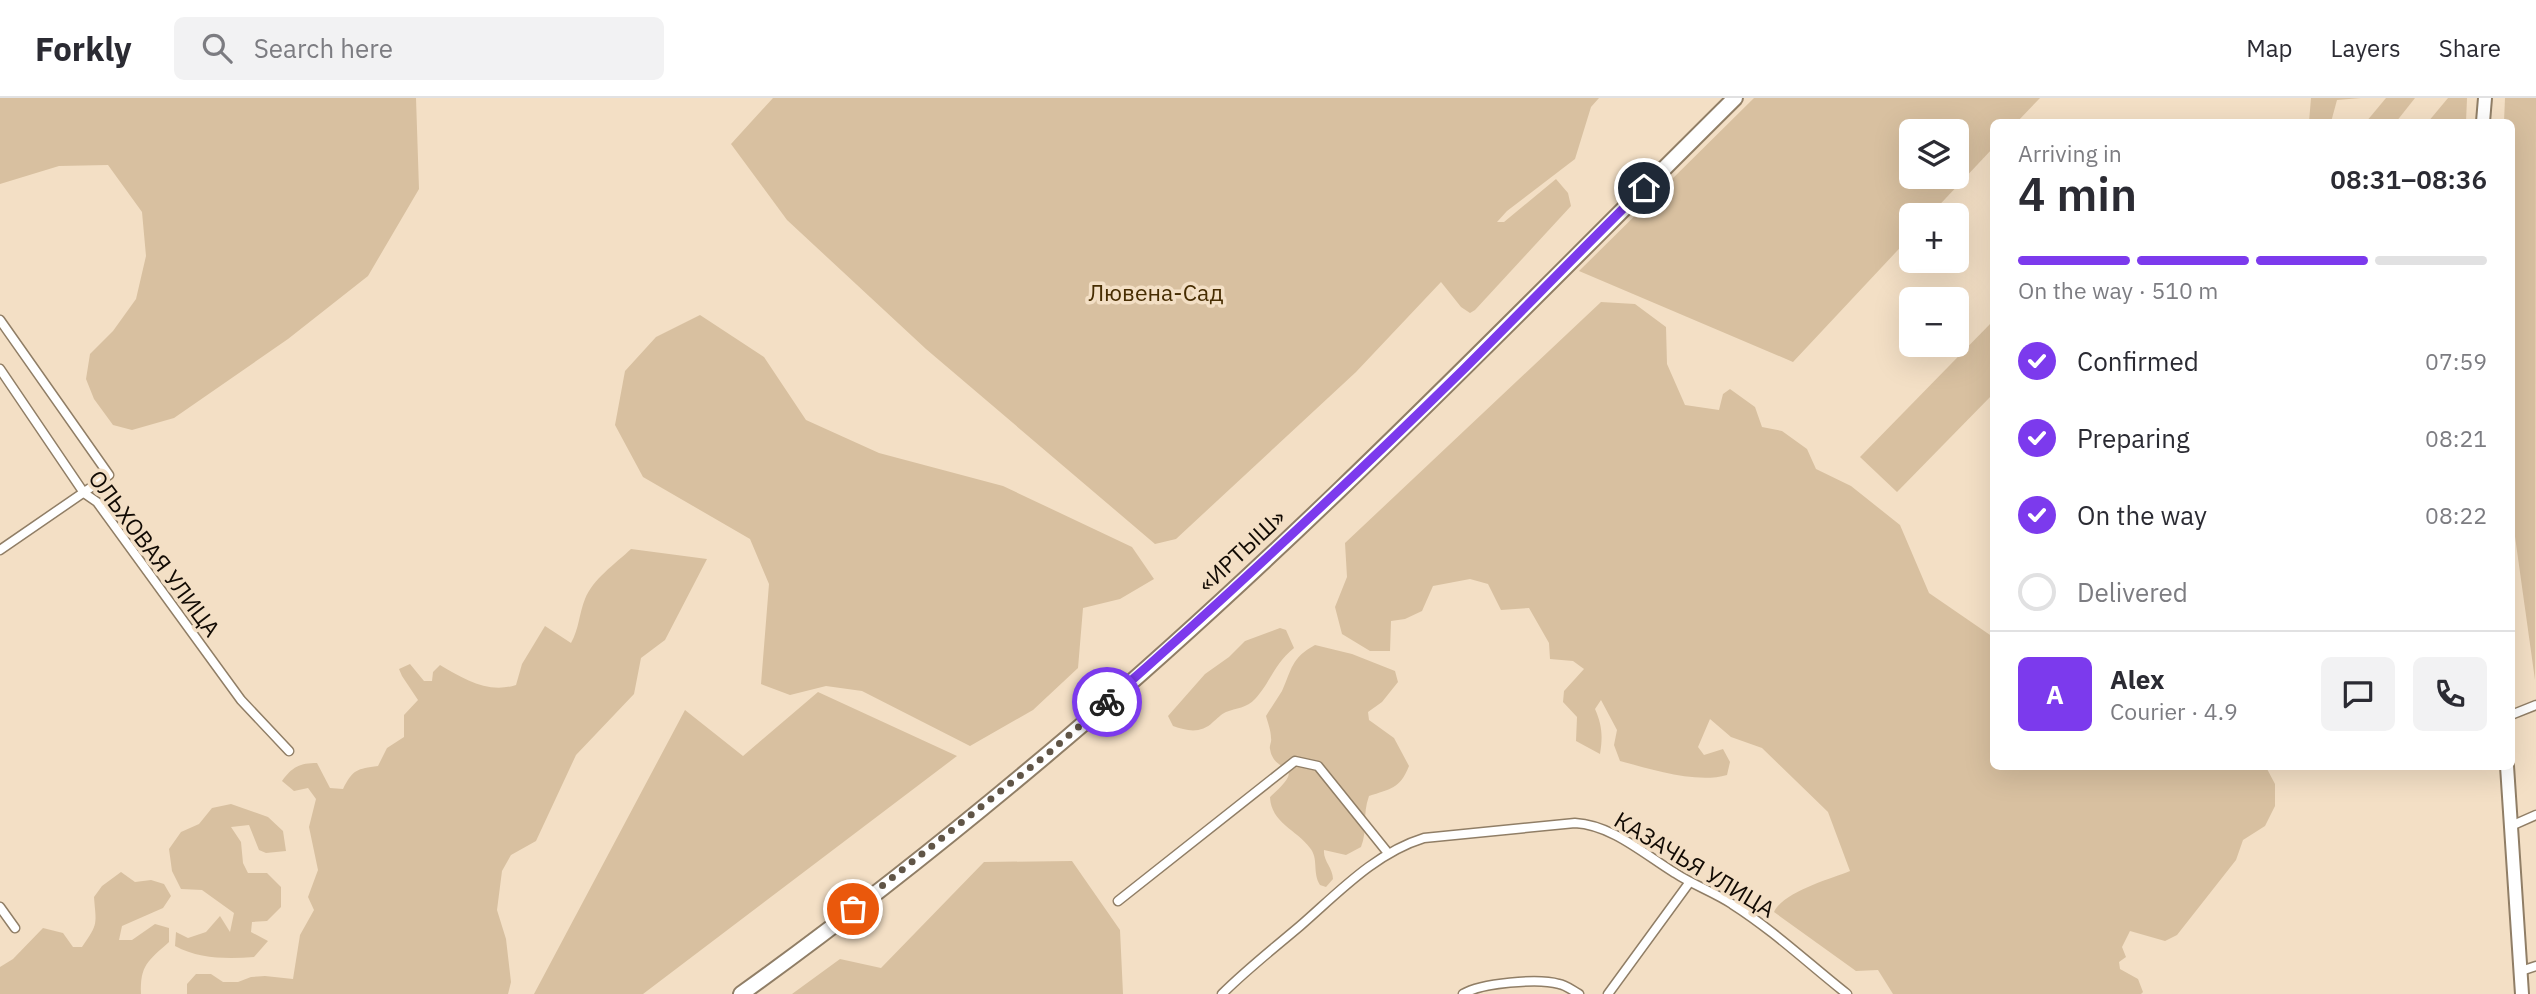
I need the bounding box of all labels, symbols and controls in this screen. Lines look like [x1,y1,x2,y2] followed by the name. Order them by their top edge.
[174,17,664,80] search box
[35,27,132,70] text: Forkly
[198,29,236,67] icon: search
[254,31,393,65] text: Search here
[2246,32,2293,64] text: Map
[2331,32,2401,64] text: Layers
[2439,32,2501,64] text: Share
[1899,119,1969,357] map controls
[1899,119,1969,189] button: layers
[2018,138,2122,168] text: Arriving in
[1614,158,1674,218] pin
[2330,162,2487,196] text: 08:31–08:36
[2018,164,2137,224] text: 4 min
[1625,169,1663,207] icon: home
[1899,203,1969,273] button: +
[2018,275,2218,305] text: On the way · 510 m
[1088,277,1224,307] park label: Лювена-Сад
[1899,287,1969,357] button: −
[2018,342,2056,380] icon: check
[2077,344,2199,378] text: Confirmed
[2425,346,2487,376] text: 07:59
[2018,419,2056,457] icon: check
[2077,421,2190,455] text: Preparing
[2425,423,2487,453] text: 08:21
[82,464,228,643] street label: ОЛЬХОВАЯ УЛИЦА
[2018,496,2056,534] icon: check
[2077,498,2207,532] text: On the way
[2425,500,2487,530] text: 08:22
[1191,502,1291,598] street label: «ИРТЫШ»
[2077,575,2188,609] text: Delivered
[2321,657,2395,731] button: chat
[2413,657,2487,731] button: phone
[2110,662,2164,696] text: Alex
[1072,667,1142,737] courier
[2046,677,2064,711] text: A
[1088,683,1126,721] icon: bike
[2110,696,2238,726] text: Courier · 4.9
[1609,804,1781,924] street label: КАЗАЧЬЯ УЛИЦА
[823,879,883,939] pin
[834,890,872,928] icon: bag

